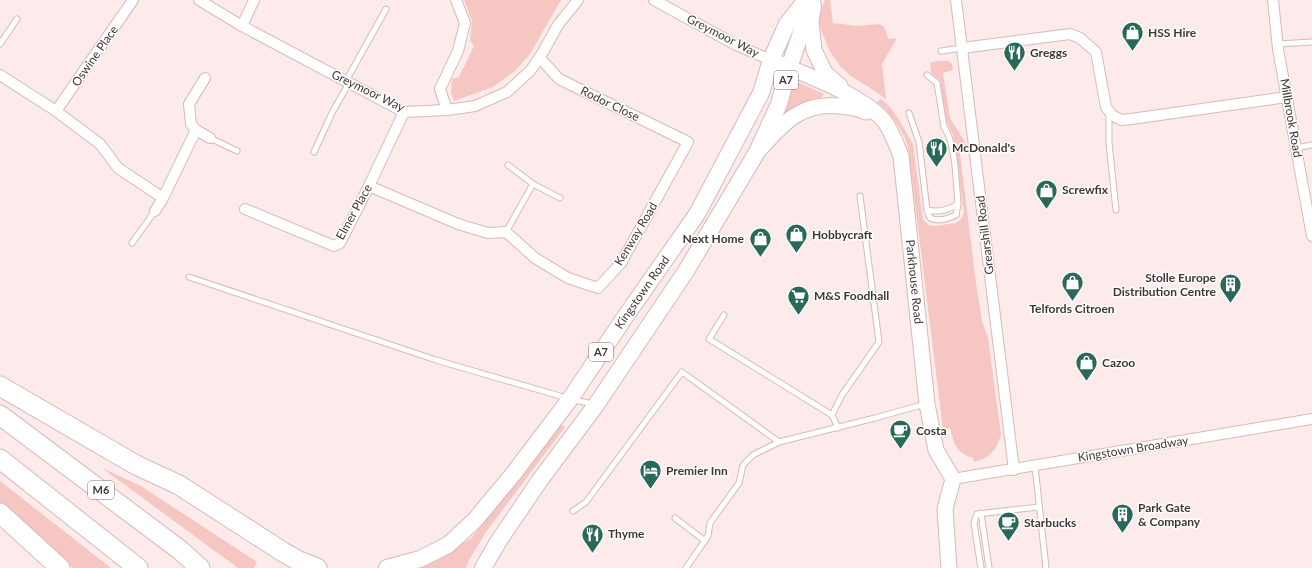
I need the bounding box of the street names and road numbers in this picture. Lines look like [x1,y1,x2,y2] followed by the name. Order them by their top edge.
[684,11,763,61] street label: Greymoor Way
[68,22,121,89] street label: Oswine Place
[329,66,408,115] street label: Greymoor Way
[774,71,798,89] road number: A7
[1277,77,1306,159] street label: Millbrook Road
[578,83,642,124] street label: Rodor Close
[332,181,375,242] street label: Elmer Place
[972,195,997,275] street label: Grearshill Road
[611,199,660,268] street label: Kenway Road
[903,239,927,325] street label: Parkhouse Road
[611,253,673,332] street label: Kingstown Road
[589,343,613,361] road number: A7
[1077,432,1190,465] street label: Kingstown Broadway
[88,481,114,499] road number: M6

